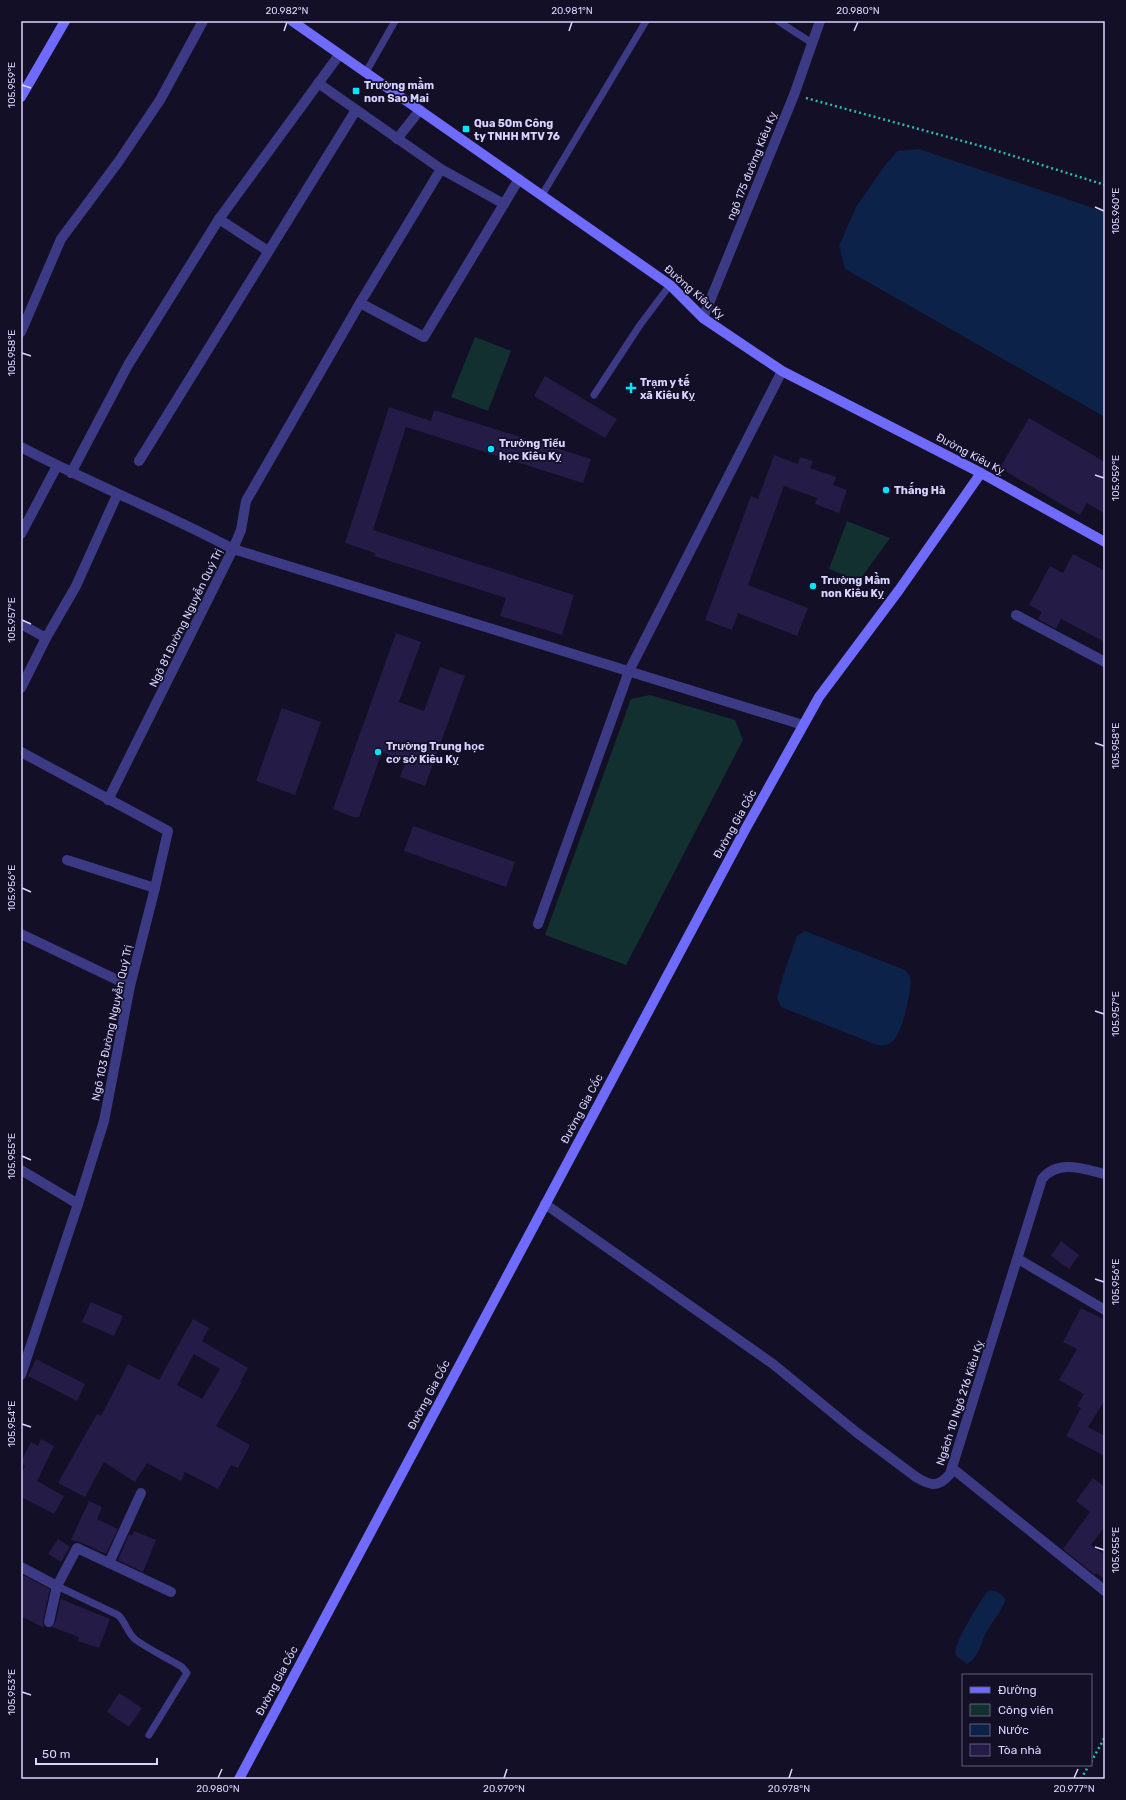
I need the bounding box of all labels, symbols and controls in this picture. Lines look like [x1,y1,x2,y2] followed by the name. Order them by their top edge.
[265,5,309,17] text: 20.982°N
[551,5,593,17] text: 20.981°N
[836,5,880,17] text: 20.980°N
[6,62,18,108] text: 105.959°E
[364,77,434,105] place label: Trường mầm non Sao Mai
[351,86,361,96] marker: Trường mầm non Sao Mai
[724,109,780,222] street label: ngõ 175 đường Kiêu Kỵ
[474,117,560,143] place label: Qua 50m Công ty TNHH MTV 76
[461,124,471,134] marker: Qua 50m Công ty TNHH MTV 76
[1110,188,1122,234] text: 105.960°E
[661,262,727,322] street label: Đường Kiêu Kỵ
[6,330,18,376] text: 105.958°E
[640,374,696,402] place label: Trạm y tế xã Kiêu Kỵ
[625,382,637,394] marker: Trạm y tế xã Kiêu Kỵ
[934,431,1007,478] street label: Đường Kiêu Kỵ
[499,437,565,463] place label: Trường Tiểu học Kiêu Kỵ
[486,444,496,454] marker: Trường Tiểu học Kiêu Kỵ
[1110,455,1122,501] text: 105.959°E
[894,482,945,497] place label: Thắng Hà
[881,485,891,495] marker: Thắng Hà
[146,547,225,689] street label: Ngõ 81 Đường Nguyễn Quý Trị
[821,572,890,600] place label: Trường Mầm non Kiêu Kỵ
[808,581,818,591] marker: Trường Mầm non Kiêu Kỵ
[6,597,18,643] text: 105.957°E
[1110,723,1122,769] text: 105.958°E
[386,740,485,766] place label: Trường Trung học cơ sở Kiêu Kỵ
[373,747,383,757] marker: Trường Trung học cơ sở Kiêu Kỵ
[710,787,759,861] street label: Đường Gia Cốc
[6,865,18,911] text: 105.956°E
[89,944,135,1102] street label: Ngõ 103 Đường Nguyễn Quý Trị
[1110,991,1122,1037] text: 105.957°E
[557,1071,606,1146] street label: Đường Gia Cốc
[6,1133,18,1179] text: 105.955°E
[1110,1259,1122,1305] text: 105.956°E
[934,1338,987,1467] street label: Ngách 10 Ngõ 216 Kiêu Kỵ
[404,1357,453,1432] street label: Đường Gia Cốc
[6,1401,18,1447] text: 105.954°E
[1110,1527,1122,1573] text: 105.955°E
[252,1643,301,1718] street label: Đường Gia Cốc
[6,1669,18,1715] text: 105.953°E
[962,1674,1092,1766] legend
[998,1683,1037,1697] text: Đường
[998,1703,1053,1717] text: Công viên
[998,1723,1029,1737] text: Nước
[36,1740,157,1766] scale bar
[998,1743,1041,1757] text: Tòa nhà
[42,1747,70,1761] text: 50 m
[196,1783,240,1795] text: 20.980°N
[483,1783,525,1795] text: 20.979°N
[768,1783,810,1795] text: 20.978°N
[1053,1783,1095,1795] text: 20.977°N

